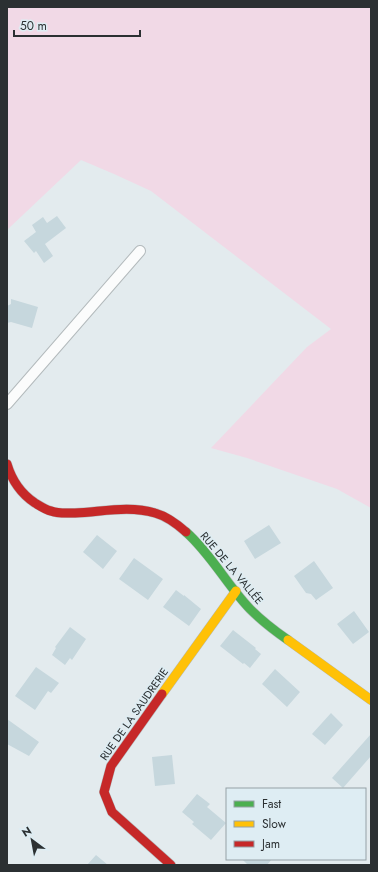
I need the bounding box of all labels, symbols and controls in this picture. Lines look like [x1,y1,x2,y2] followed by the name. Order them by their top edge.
[14,12,140,38] scale bar
[20,17,47,35] text: 50 m
[197,528,267,608] street label: RUE DE LA VALLÉE
[96,664,172,764] street label: RUE DE LA SAUDRERIE
[226,788,366,860] legend
[262,795,281,813] text: Fast
[262,815,287,833] text: Slow
[12,820,52,860] north arrow
[19,822,35,841] text: N
[260,835,280,853] text: Jam

